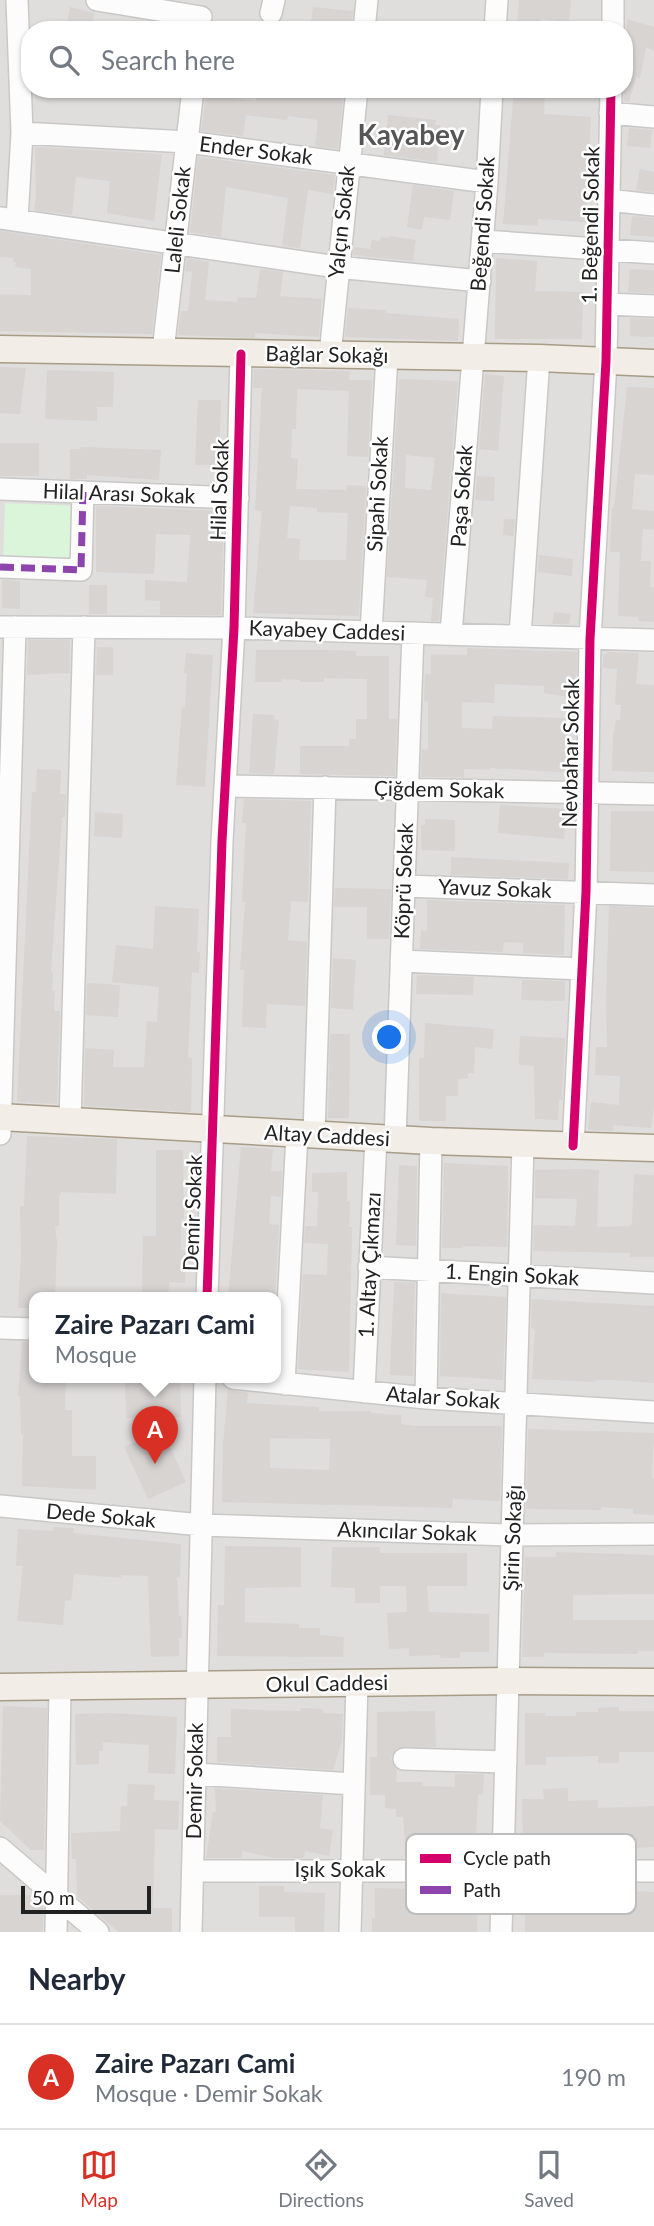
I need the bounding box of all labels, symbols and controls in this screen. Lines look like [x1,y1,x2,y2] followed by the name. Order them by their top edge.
[21,21,633,98] search box
[45,41,83,79] icon: search
[101,44,235,76] text: Search here
[358,117,465,151] district label: Kayabey
[198,130,315,169] street label: Ender Sokak
[576,146,603,304] street label: 1. Beğendi Sokak
[464,155,499,292] street label: Beğendi Sokak
[322,164,359,280] street label: Yalçın Sokak
[158,165,195,275] street label: Laleli Sokak
[265,340,389,367] street label: Bağlar Sokağı
[361,435,392,552] street label: Sipahi Sokak
[204,438,233,541] street label: Hilal Sokak
[444,444,477,548] street label: Paşa Sokak
[42,477,196,508] street label: Hilal Arası Sokak
[248,614,406,645] street label: Kayabey Caddesi
[556,678,583,828] street label: Nevbahar Sokak
[374,775,505,802] street label: Çiğdem Sokak
[388,822,417,940] street label: Köprü Sokak
[438,873,552,902] street label: Yavuz Sokak
[372,1020,406,1054] your location
[264,1119,391,1150] street label: Altay Caddesi
[177,1154,206,1272] street label: Demir Sokak
[352,1191,385,1339] street label: 1. Altay Çıkmazı
[444,1258,580,1290] street label: 1. Engin Sokak
[29,1292,281,1383] popup
[55,1308,255,1340] text: Zaire Pazarı Cami
[55,1340,137,1368] text: Mosque
[385,1380,501,1413] street label: Atalar Sokak
[132,1406,178,1464] pin: A
[497,1484,526,1592] street label: Şirin Sokağı
[45,1497,157,1532] street label: Dede Sokak
[337,1516,478,1545] street label: Akıncılar Sokak
[265,1669,388,1696] street label: Okul Caddesi
[180,1722,207,1840] street label: Demir Sokak
[406,1834,636,1914] legend
[463,1846,551,1869] text: Cycle path
[295,1856,386,1881] street label: Işık Sokak
[463,1878,501,1901] text: Path
[21,1883,150,1915] scale bar
[32,1886,75,1909] text: 50 m
[28,1960,126,1996] text: Nearby
[95,2047,295,2079] text: Zaire Pazarı Cami
[43,2063,59,2091] text: A
[561,2063,626,2091] text: 190 m
[95,2079,323,2107] text: Mosque · Demir Sokak
[80,2146,118,2211] tab: Map
[278,2146,364,2211] tab: Directions
[524,2146,574,2211] tab: Saved

